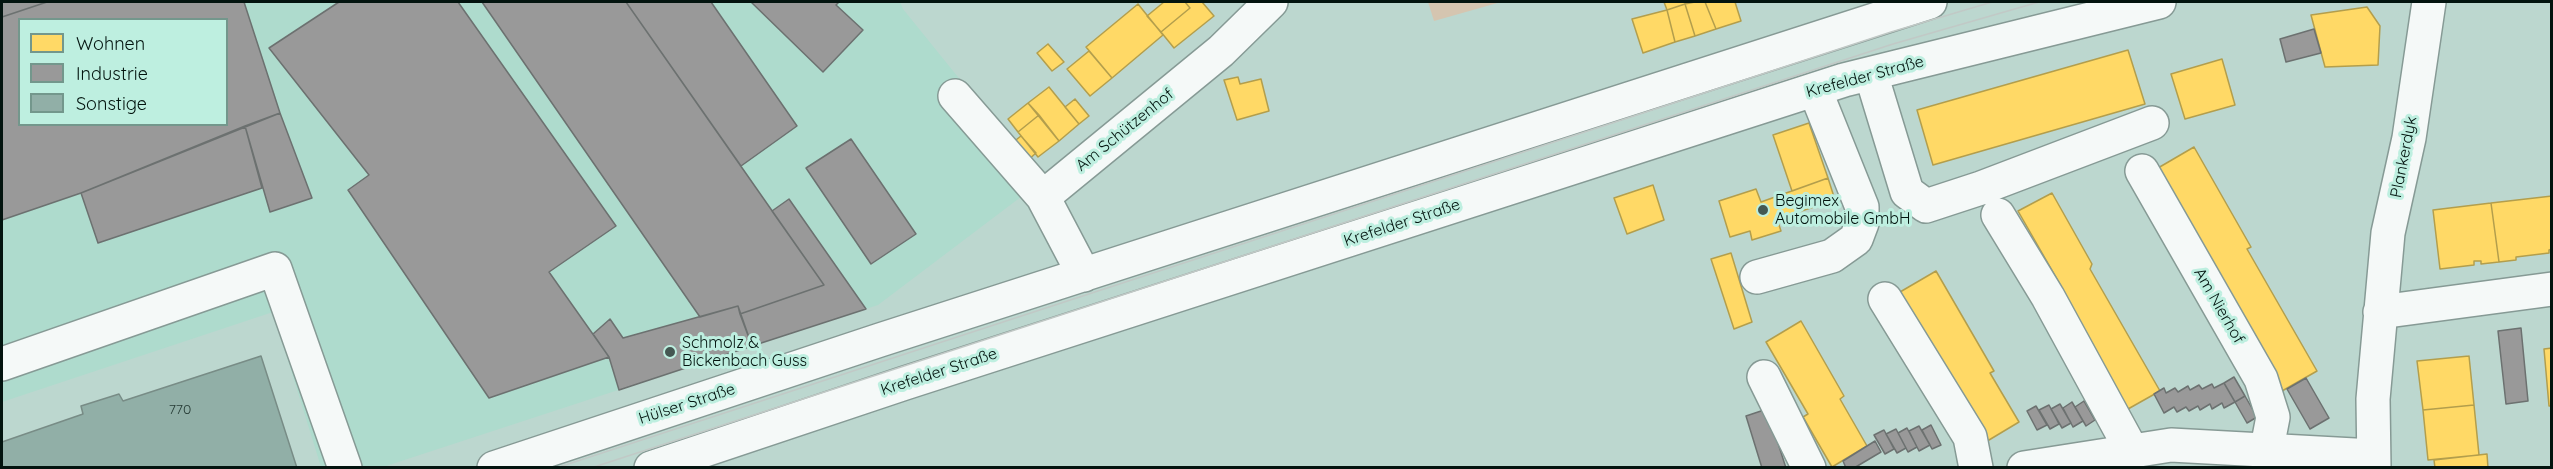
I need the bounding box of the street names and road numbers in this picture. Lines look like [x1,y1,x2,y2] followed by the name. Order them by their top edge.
[1804,52,1926,102] street label: Krefelder Straße
[1072,85,1178,175] street label: Am Schützenhof
[2387,115,2421,199] street label: Plankerdyk
[1341,195,1463,251] street label: Krefelder Straße
[2190,265,2248,347] street label: Am Nierhof
[878,344,1000,400] street label: Krefelder Straße
[636,379,738,429] street label: Hülser Straße

